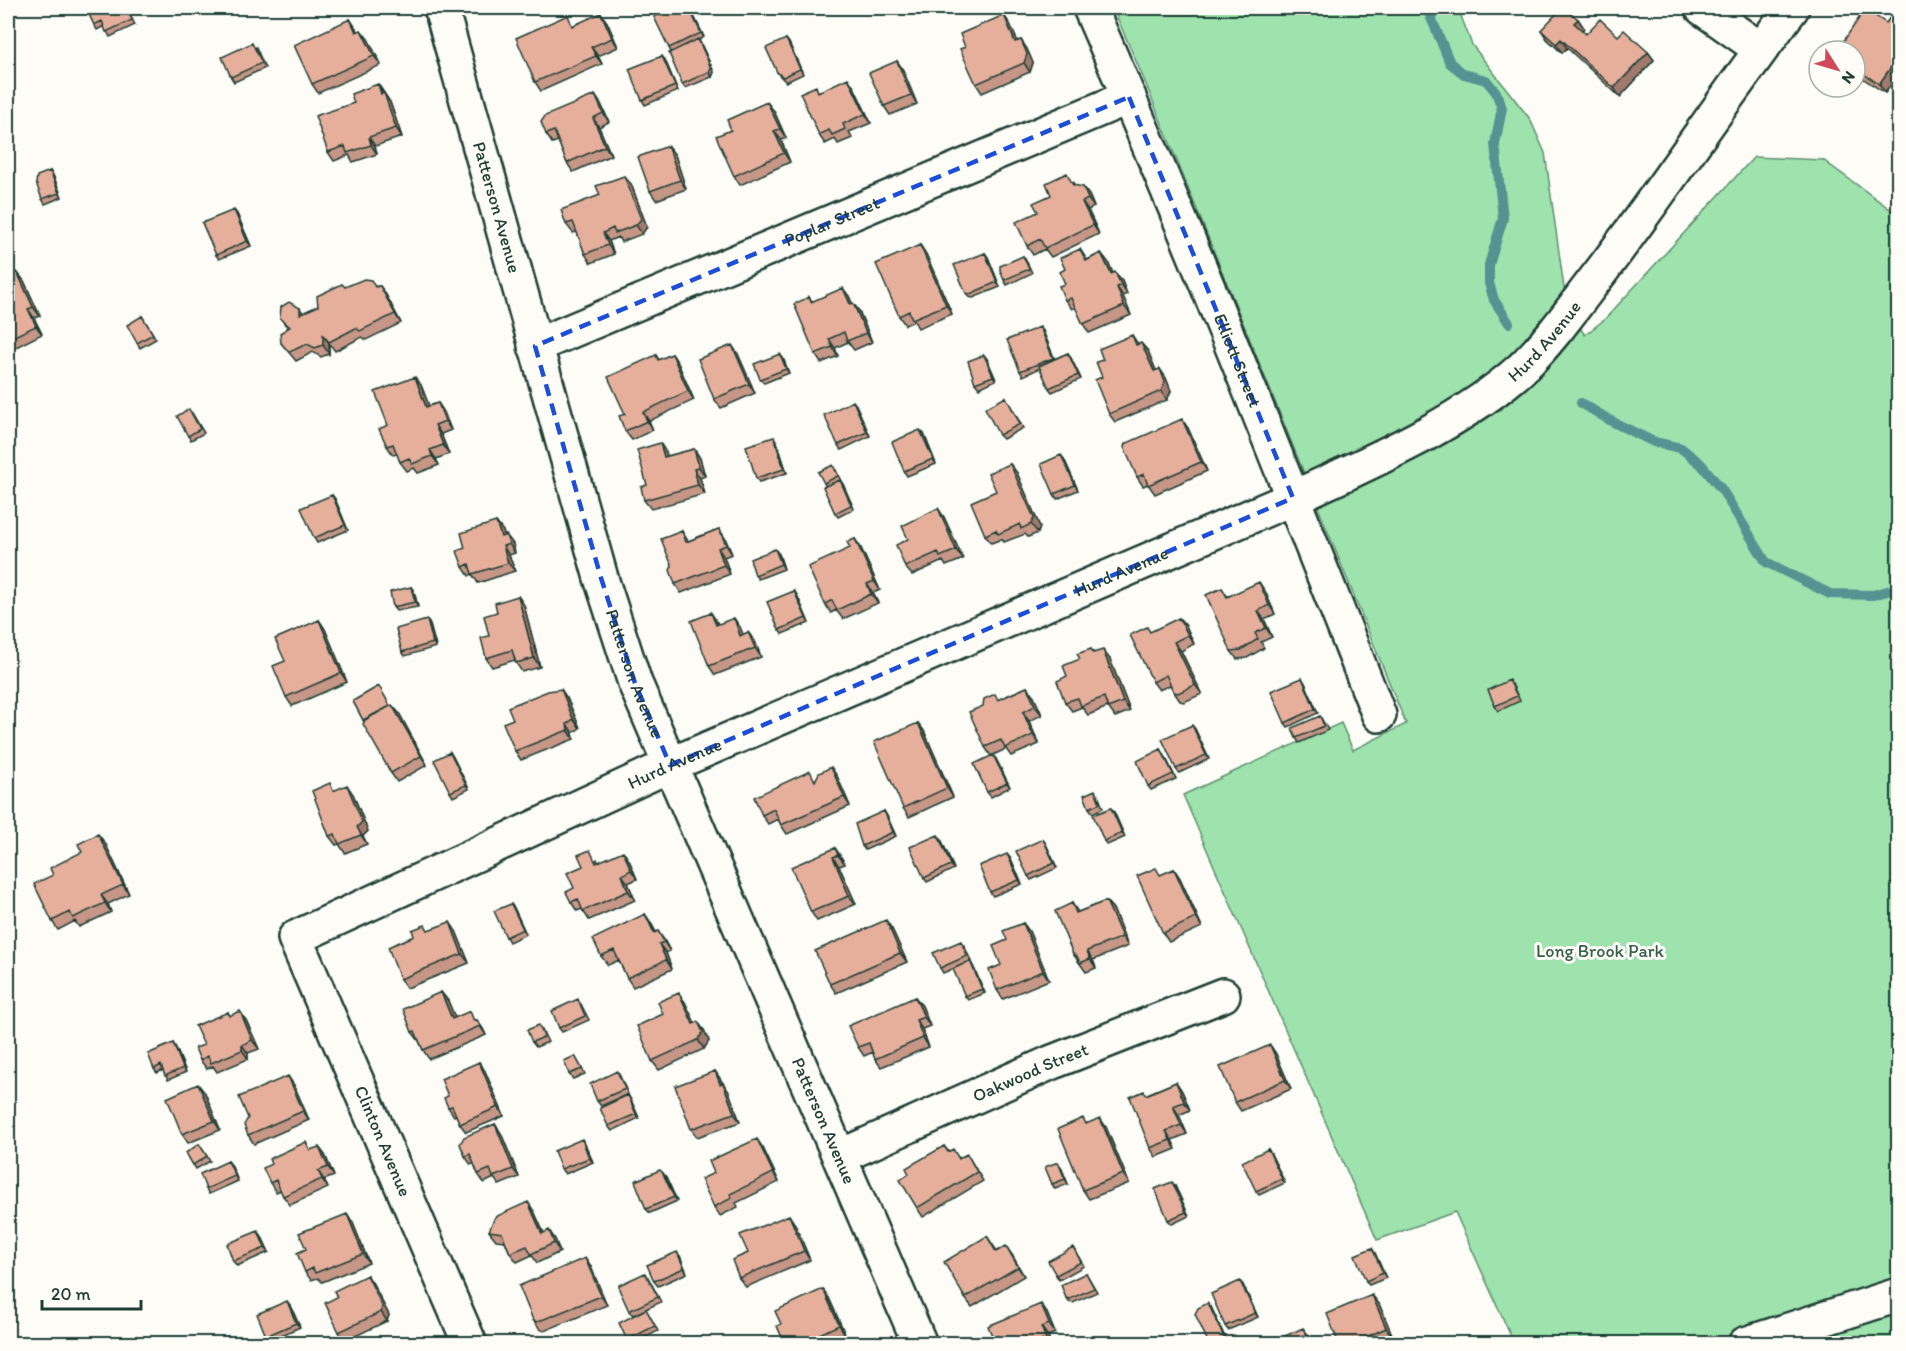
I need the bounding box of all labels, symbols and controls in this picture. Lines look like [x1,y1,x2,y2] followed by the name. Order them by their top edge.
[1807,39,1867,99] north arrow
[1838,68,1859,88] text: N
[468,139,526,275] street label: Patterson Avenue
[781,192,883,251] street label: Poplar Street
[1503,296,1586,386] street label: Hurd Avenue
[1209,310,1266,411] street label: Elliott Street
[1071,542,1172,602] street label: Hurd Avenue
[601,606,668,741] street label: Patterson Avenue
[624,733,725,794] street label: Hurd Avenue
[1536,940,1665,962] park label: Long Brook Park
[969,1038,1092,1107] street label: Oakwood Street
[787,1054,861,1187] street label: Patterson Avenue
[350,1082,416,1200] street label: Clinton Avenue
[42,1273,141,1311] scale bar
[51,1283,91,1305] text: 20 m

